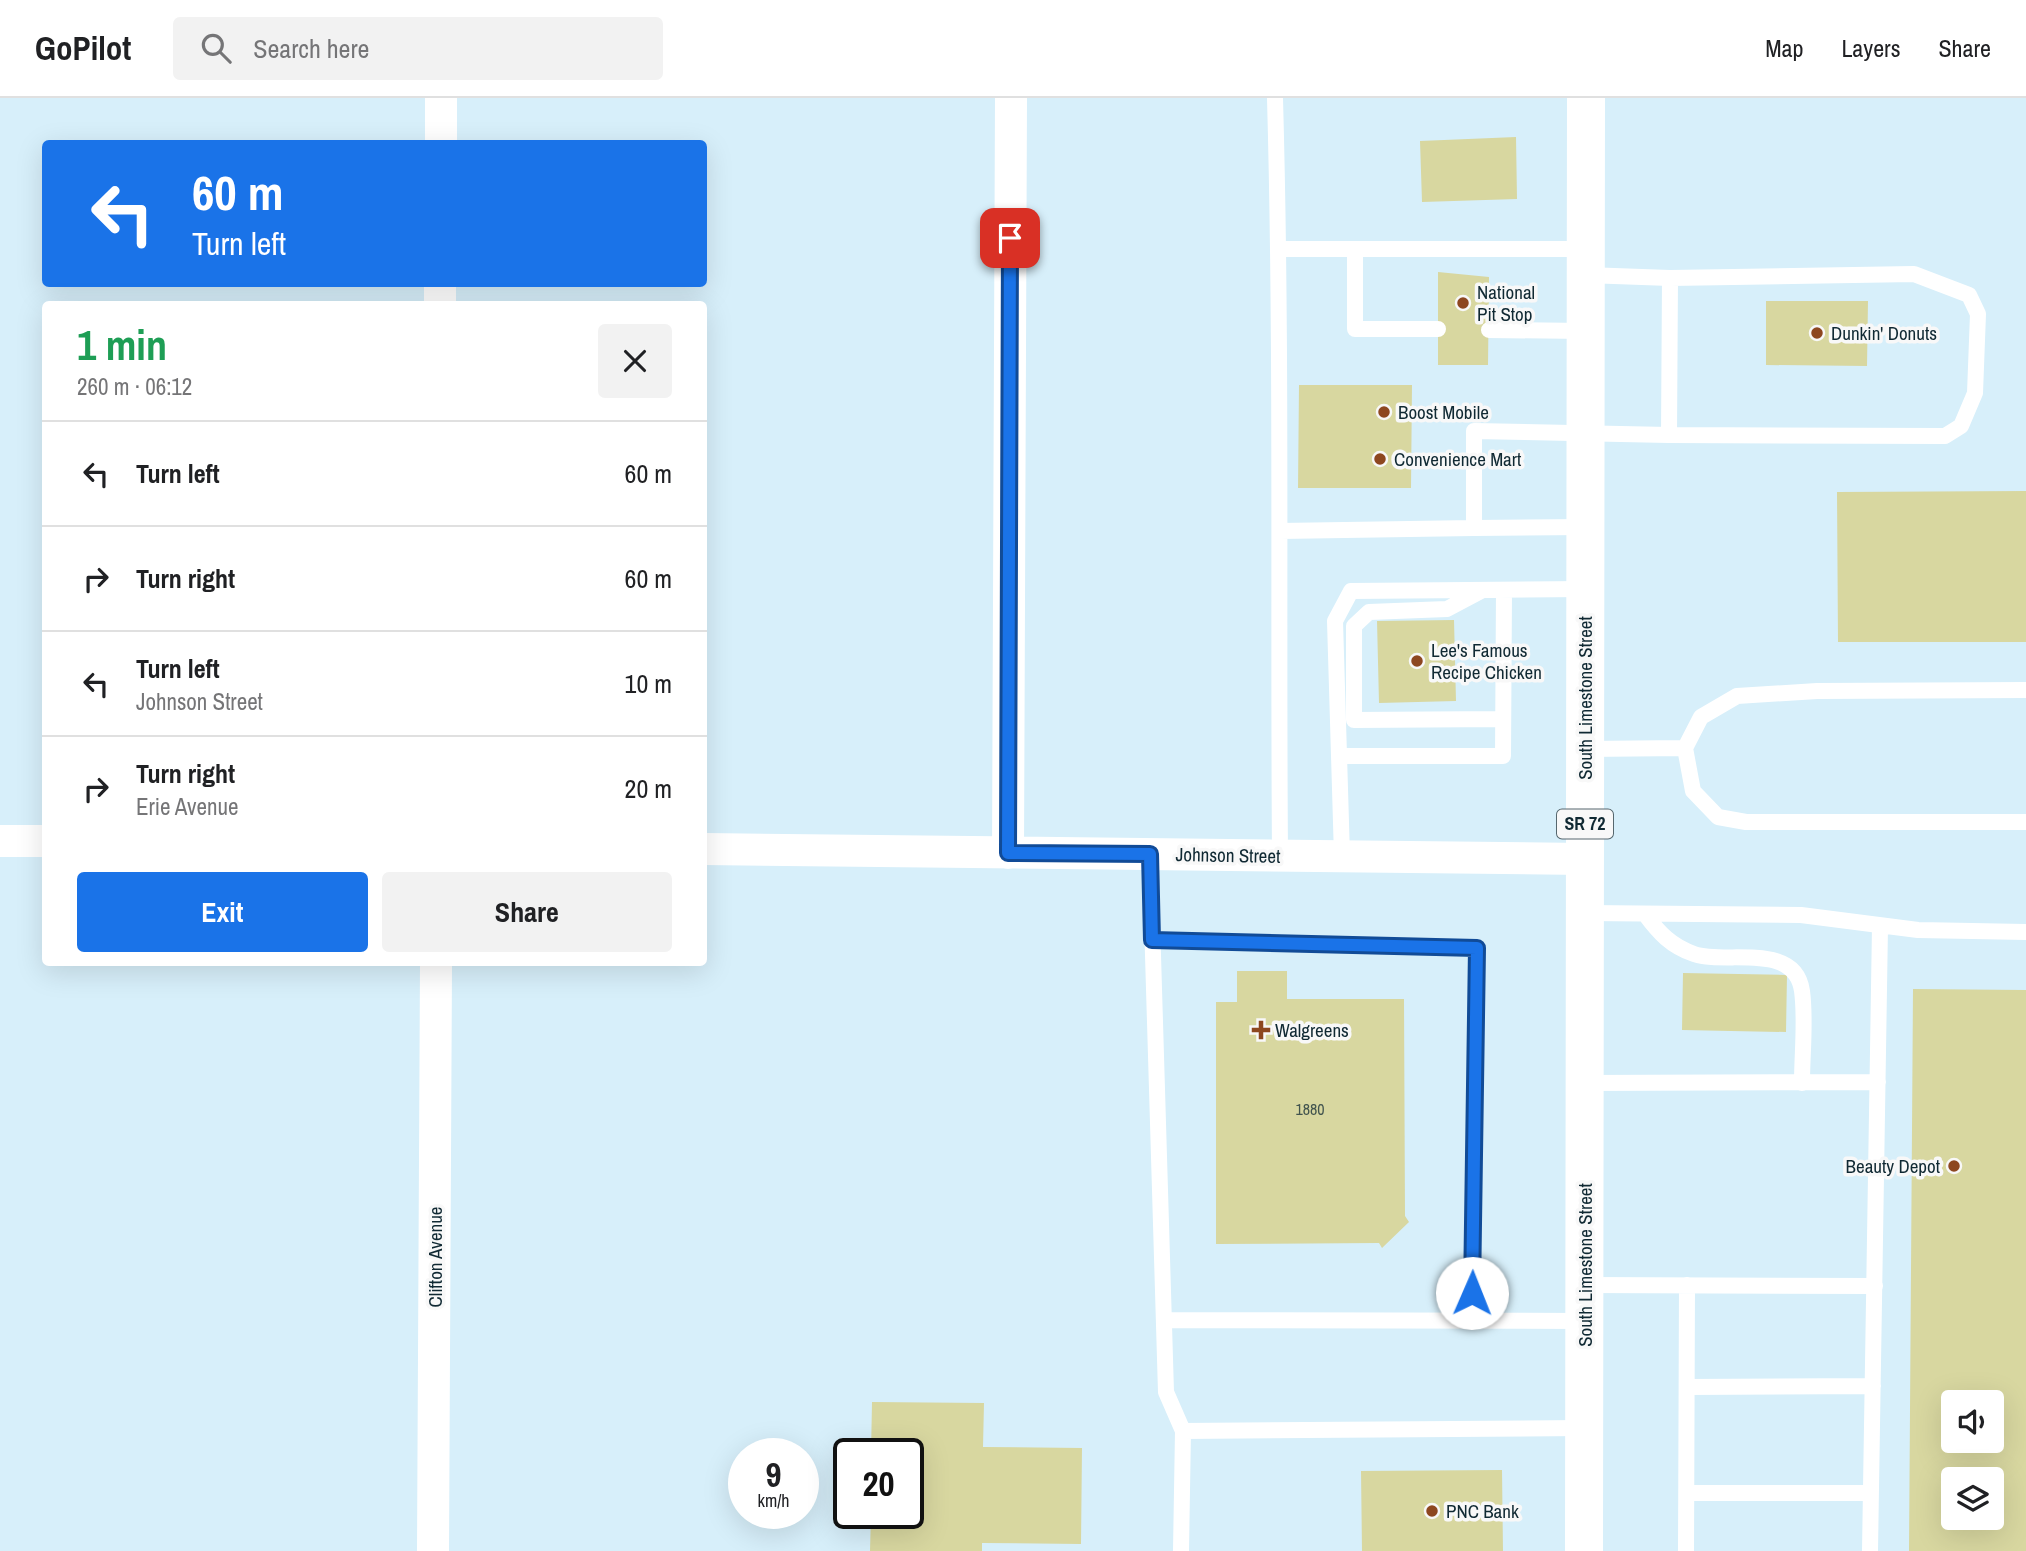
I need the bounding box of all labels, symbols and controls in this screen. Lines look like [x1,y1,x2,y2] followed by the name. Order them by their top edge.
[173,17,663,80] search box
[35,26,131,70] text: GoPilot
[197,29,235,67] icon: search
[253,31,369,66] text: Search here
[1765,32,1803,64] text: Map
[1841,32,1900,64] text: Layers
[1938,32,1991,64] text: Share
[192,159,284,225] text: 60 m
[77,168,168,259] icon: left
[980,208,1040,268] pin
[991,219,1029,257] icon: arrive
[192,222,286,265] text: Turn left
[1477,279,1535,327] place label: National Pit Stop
[1455,295,1471,311] marker: National Pit Stop
[77,317,167,373] text: 1 min
[1831,320,1937,346] place label: Dunkin' Donuts
[598,324,672,398] button: close
[1809,325,1825,341] marker: Dunkin' Donuts
[77,371,192,402] text: 260 m · 06:12
[1398,399,1489,425] place label: Boost Mobile
[1376,404,1392,420] marker: Boost Mobile
[1394,446,1522,472] place label: Convenience Mart
[1372,451,1388,467] marker: Convenience Mart
[77,455,115,493] icon: left
[136,456,220,491] text: Turn left
[625,456,672,491] text: 60 m
[77,560,115,598] icon: right
[136,561,235,596] text: Turn right
[625,561,672,596] text: 60 m
[1572,615,1598,780] street label: South Limestone Street
[1431,637,1542,685] place label: Lee's Famous Recipe Chicken
[136,651,220,686] text: Turn left
[1409,653,1425,669] marker: Lee's Famous Recipe Chicken
[77,665,115,703] icon: left
[625,666,672,701] text: 10 m
[136,686,263,717] text: Johnson Street
[136,756,235,791] text: Turn right
[77,770,115,808] icon: right
[625,771,672,806] text: 20 m
[136,791,238,822] text: Erie Avenue
[1557,810,1613,838] road number: SR 72
[1175,841,1281,869] street label: Johnson Street
[77,872,368,952] button: Exit
[382,872,672,952] button: Share
[1275,1017,1349,1043] place label: Walgreens
[1253,1022,1269,1038] marker: Walgreens
[1295,1098,1325,1120] house number: 1880
[1846,1153,1941,1179] place label: Beauty Depot
[1946,1158,1962,1174] marker: Beauty Depot
[1572,1182,1598,1347] street label: South Limestone Street
[422,1206,448,1308] street label: Clifton Avenue
[1435,1256,1509,1330] position arrow
[1941,1390,2004,1530] map controls
[1941,1390,2004,1453] button: sound
[833,1438,924,1529] speed limit sign: 20
[766,1451,781,1498] text: 9
[1941,1467,2004,1530] button: layers
[758,1488,790,1513] text: km/h
[1446,1498,1519,1524] place label: PNC Bank
[1424,1503,1440,1519] marker: PNC Bank

